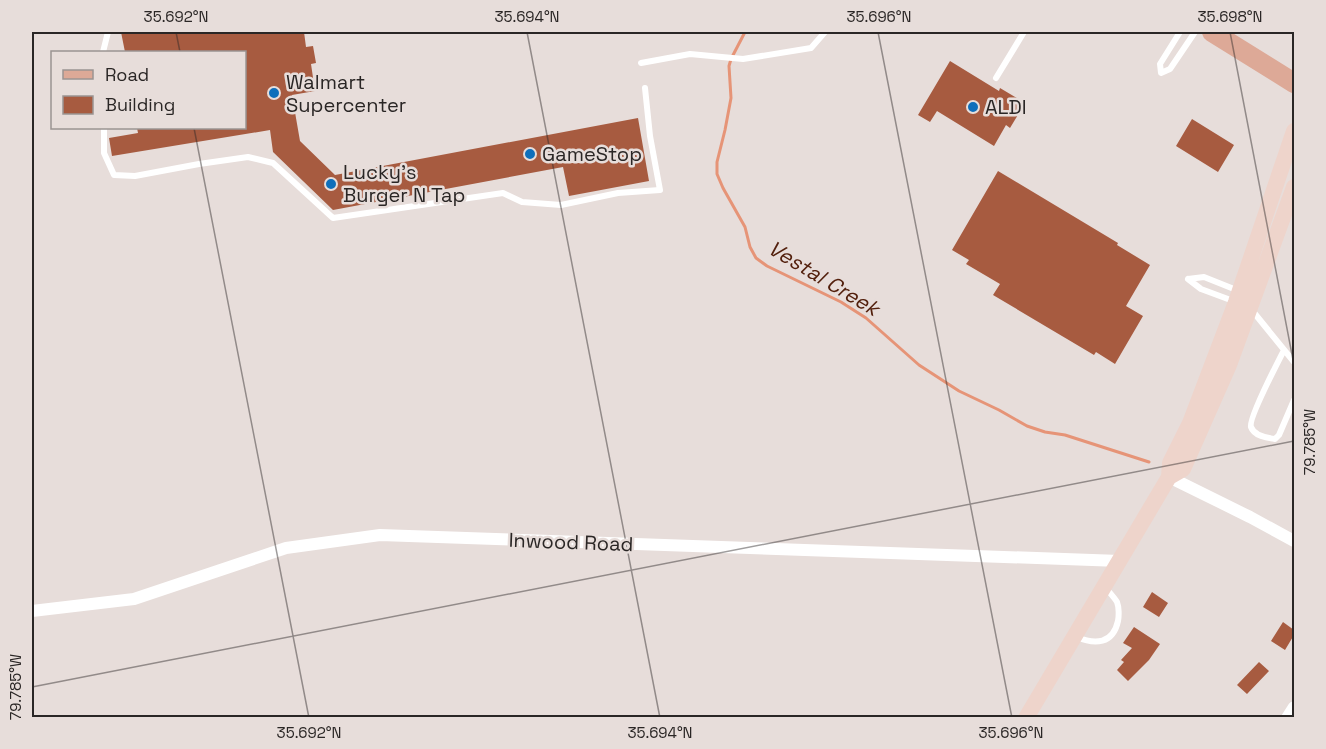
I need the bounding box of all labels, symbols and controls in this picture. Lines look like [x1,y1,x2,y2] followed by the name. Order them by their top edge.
[144,7,208,26] text: 35.692°N
[494,7,560,26] text: 35.694°N
[847,7,911,26] text: 35.696°N
[1197,7,1263,26] text: 35.698°N
[51,51,246,129] legend
[105,63,149,86] text: Road
[286,69,406,118] place label: Walmart Supercenter
[267,86,281,100] marker: Walmart Supercenter
[105,93,175,116] text: Building
[985,94,1027,120] place label: ALDI
[966,100,980,114] marker: ALDI
[542,141,642,167] place label: GameStop
[523,147,537,161] marker: GameStop
[343,159,465,208] place label: Lucky's Burger N Tap
[324,177,338,191] marker: Lucky's Burger N Tap
[764,234,887,323] water label: Vestal Creek
[1300,409,1319,475] text: 79.785°W
[508,527,634,557] street label: Inwood Road
[6,654,25,720] text: 79.785°W
[277,723,341,742] text: 35.692°N
[627,723,693,742] text: 35.694°N
[979,723,1043,742] text: 35.696°N

